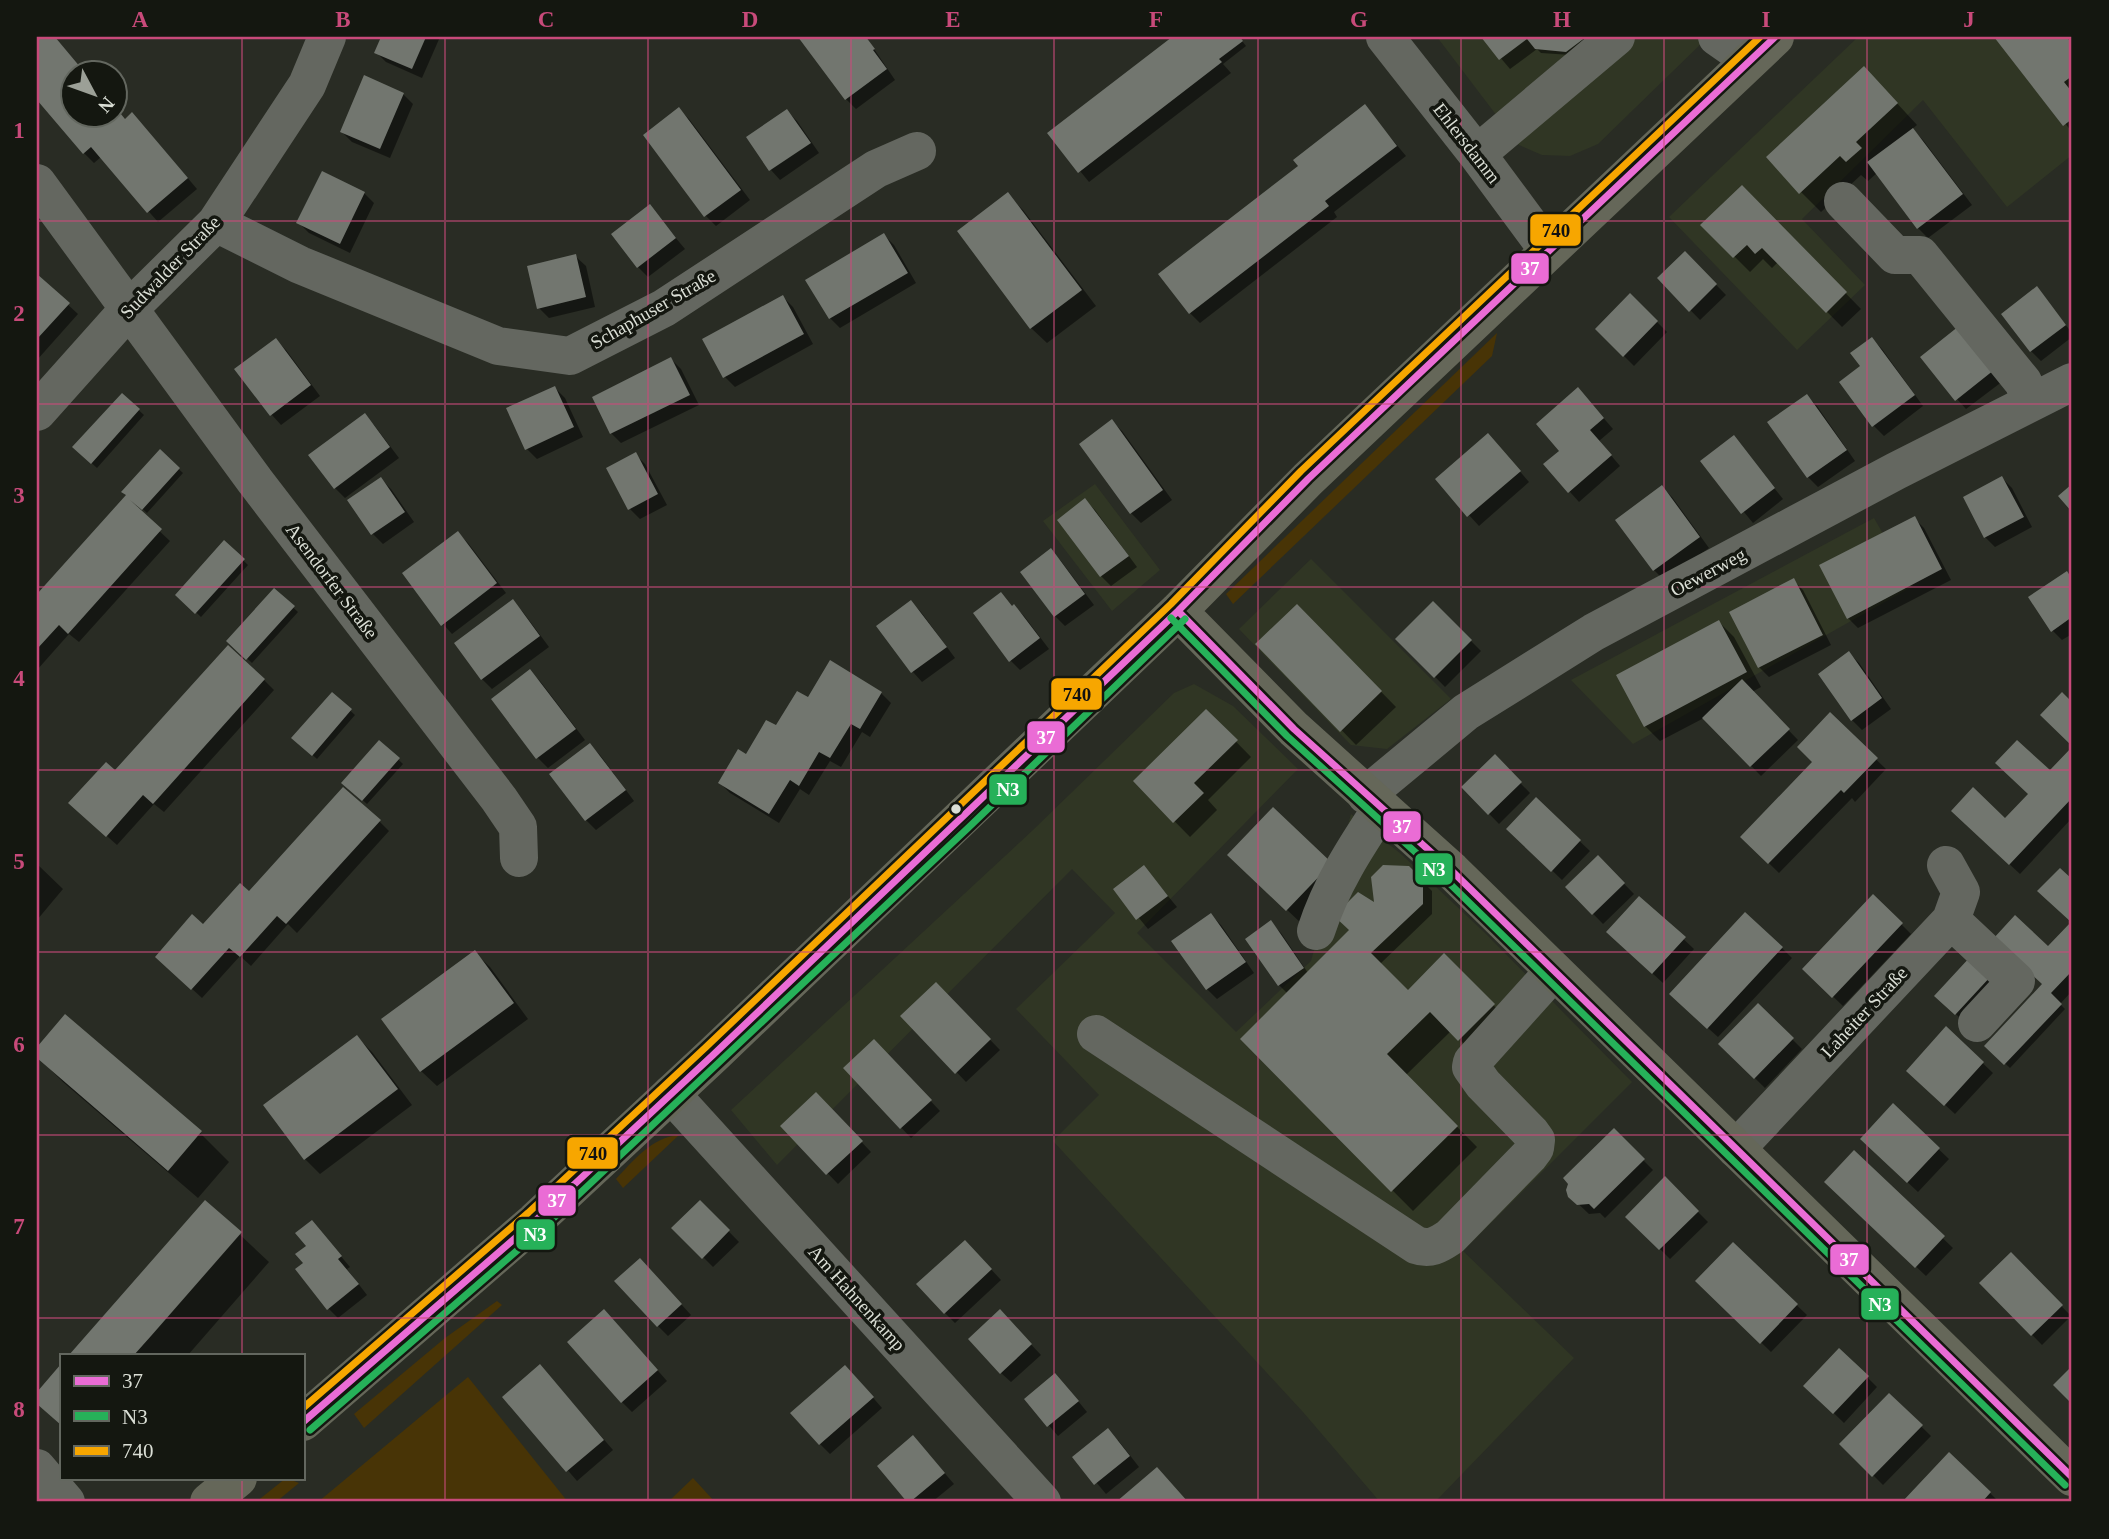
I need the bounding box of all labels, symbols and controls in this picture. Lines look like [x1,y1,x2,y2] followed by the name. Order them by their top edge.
[132,7,149,32] text: A
[335,7,351,32] text: B
[538,7,554,32] text: C
[742,7,758,32] text: D
[945,7,961,32] text: E
[1149,7,1163,32] text: F
[1350,7,1368,32] text: G
[1553,7,1571,32] text: H
[1762,7,1771,32] text: I
[1963,7,1975,32] text: J
[60,60,130,130] north arrow
[94,93,119,117] text: N
[1429,99,1505,187] street label: Ehlersdamm
[13,118,25,143] text: 1
[116,211,224,323] street label: Sudwalder Straße
[1529,213,1582,247] line badge: 740
[1542,220,1570,241] text: 740
[1510,252,1550,285] line badge: 37
[1521,258,1540,279] text: 37
[587,265,719,353] street label: Schaphuser Straße
[13,301,25,326] text: 2
[13,483,25,508] text: 3
[282,519,382,643] street label: Asendorfer Straße
[1667,543,1750,601] street label: Oewerweg
[13,666,25,691] text: 4
[1050,677,1103,711] line badge: 740
[1063,684,1091,705] text: 740
[1026,720,1066,754] line badge: 37
[1037,727,1056,748] text: 37
[988,773,1028,806] line badge: N3
[996,779,1020,800] text: N3
[949,802,963,816] unlabelled marker
[1382,810,1422,843] line badge: 37
[1393,816,1412,837] text: 37
[13,849,25,874] text: 5
[1414,852,1454,886] line badge: N3
[1422,859,1446,880] text: N3
[1817,962,1911,1062] street label: Laheiter Straße
[13,1032,25,1057] text: 6
[566,1136,619,1170] line badge: 740
[579,1143,607,1164] text: 740
[537,1184,577,1217] line badge: 37
[548,1190,567,1211] text: 37
[13,1214,25,1239] text: 7
[515,1218,556,1251] line badge: N3
[523,1224,547,1245] text: N3
[804,1241,910,1355] street label: Am Hahnenkamp
[1829,1243,1870,1276] line badge: 37
[1840,1249,1859,1270] text: 37
[1860,1287,1900,1321] line badge: N3
[1868,1294,1892,1315] text: N3
[60,1354,304,1480] legend
[122,1369,143,1393] text: 37
[13,1397,25,1422] text: 8
[122,1405,148,1429] text: N3
[122,1439,154,1463] text: 740

